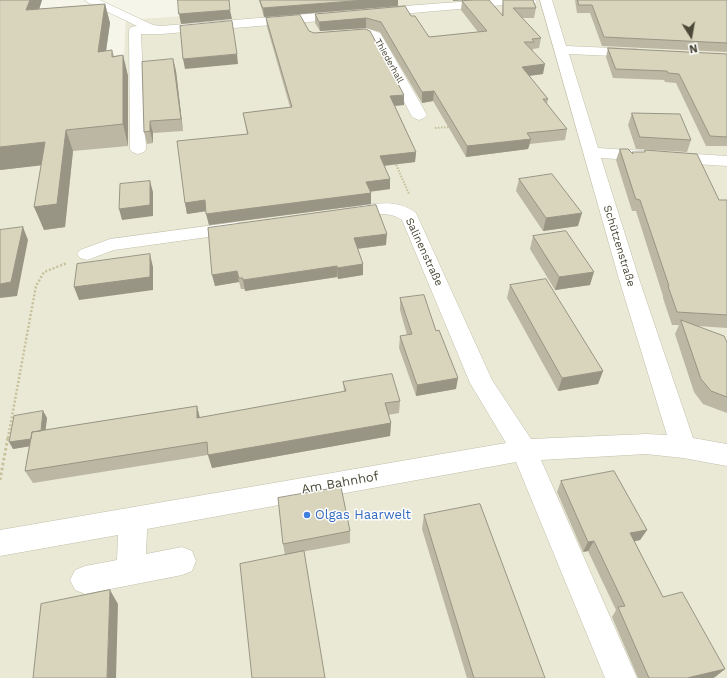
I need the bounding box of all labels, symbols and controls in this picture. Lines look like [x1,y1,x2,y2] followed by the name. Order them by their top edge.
[671,16,711,56] north arrow
[372,37,406,85] street label: Thiederhall
[688,41,699,55] text: N
[600,204,638,288] street label: Schützenstraße
[402,216,446,288] street label: Salinenstraße
[300,469,380,497] street label: Am Bahnhof
[315,507,411,523] place label: Olgas Haarwelt
[302,510,312,520] marker: Olgas Haarwelt

